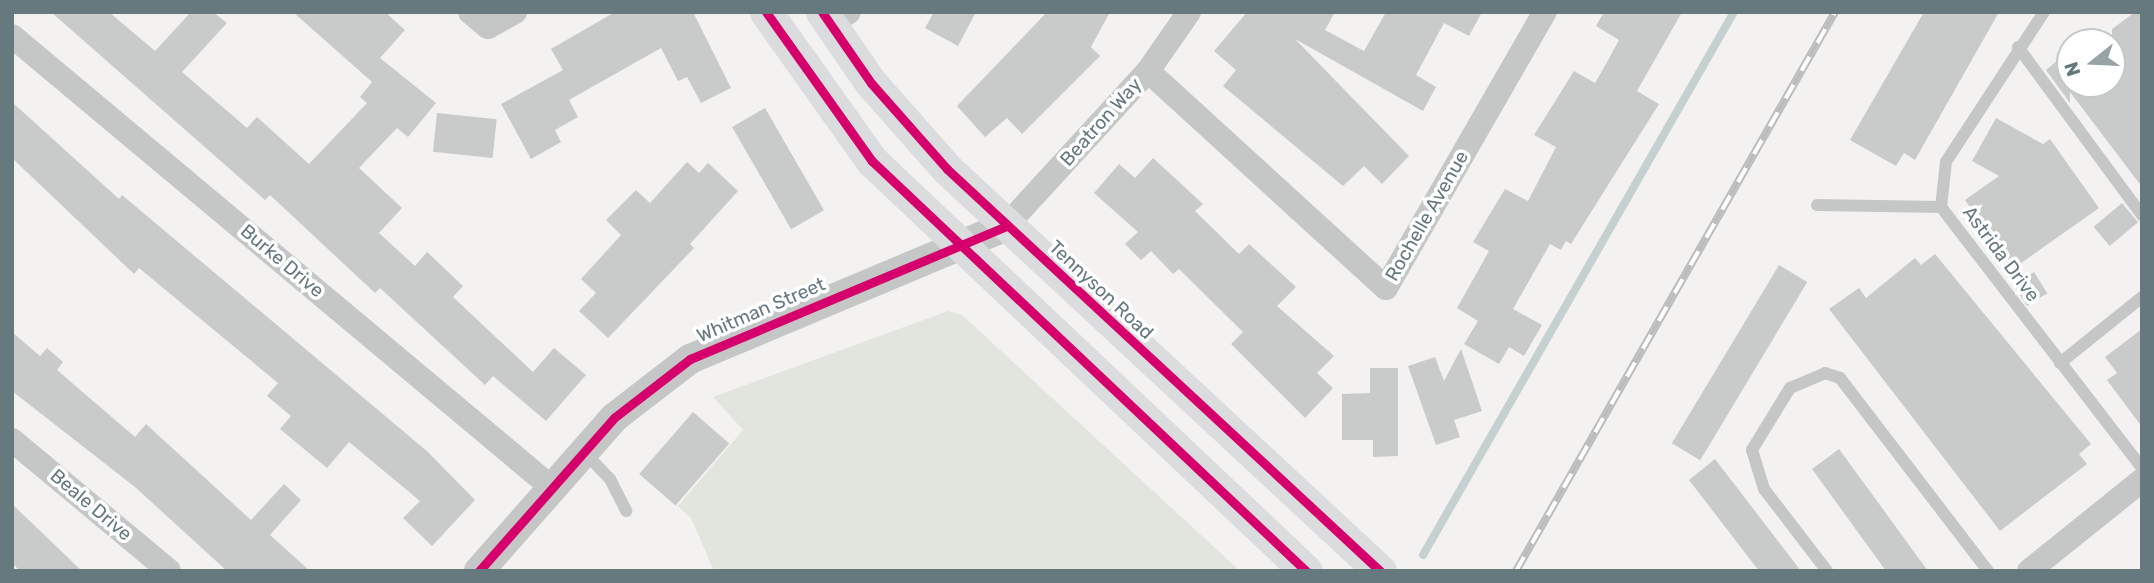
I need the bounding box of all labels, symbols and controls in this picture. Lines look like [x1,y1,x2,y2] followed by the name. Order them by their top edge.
[2056,28,2126,98] north arrow
[2059,59,2086,79] text: N
[1055,73,1147,171] street label: Beatron Way
[1380,147,1474,285] street label: Rochelle Avenue
[1958,202,2044,306] street label: Astrida Drive
[236,220,328,302] street label: Burke Drive
[1044,236,1158,344] street label: Tennyson Road
[693,273,829,347] street label: Whitman Street
[46,464,136,546] street label: Beale Drive

